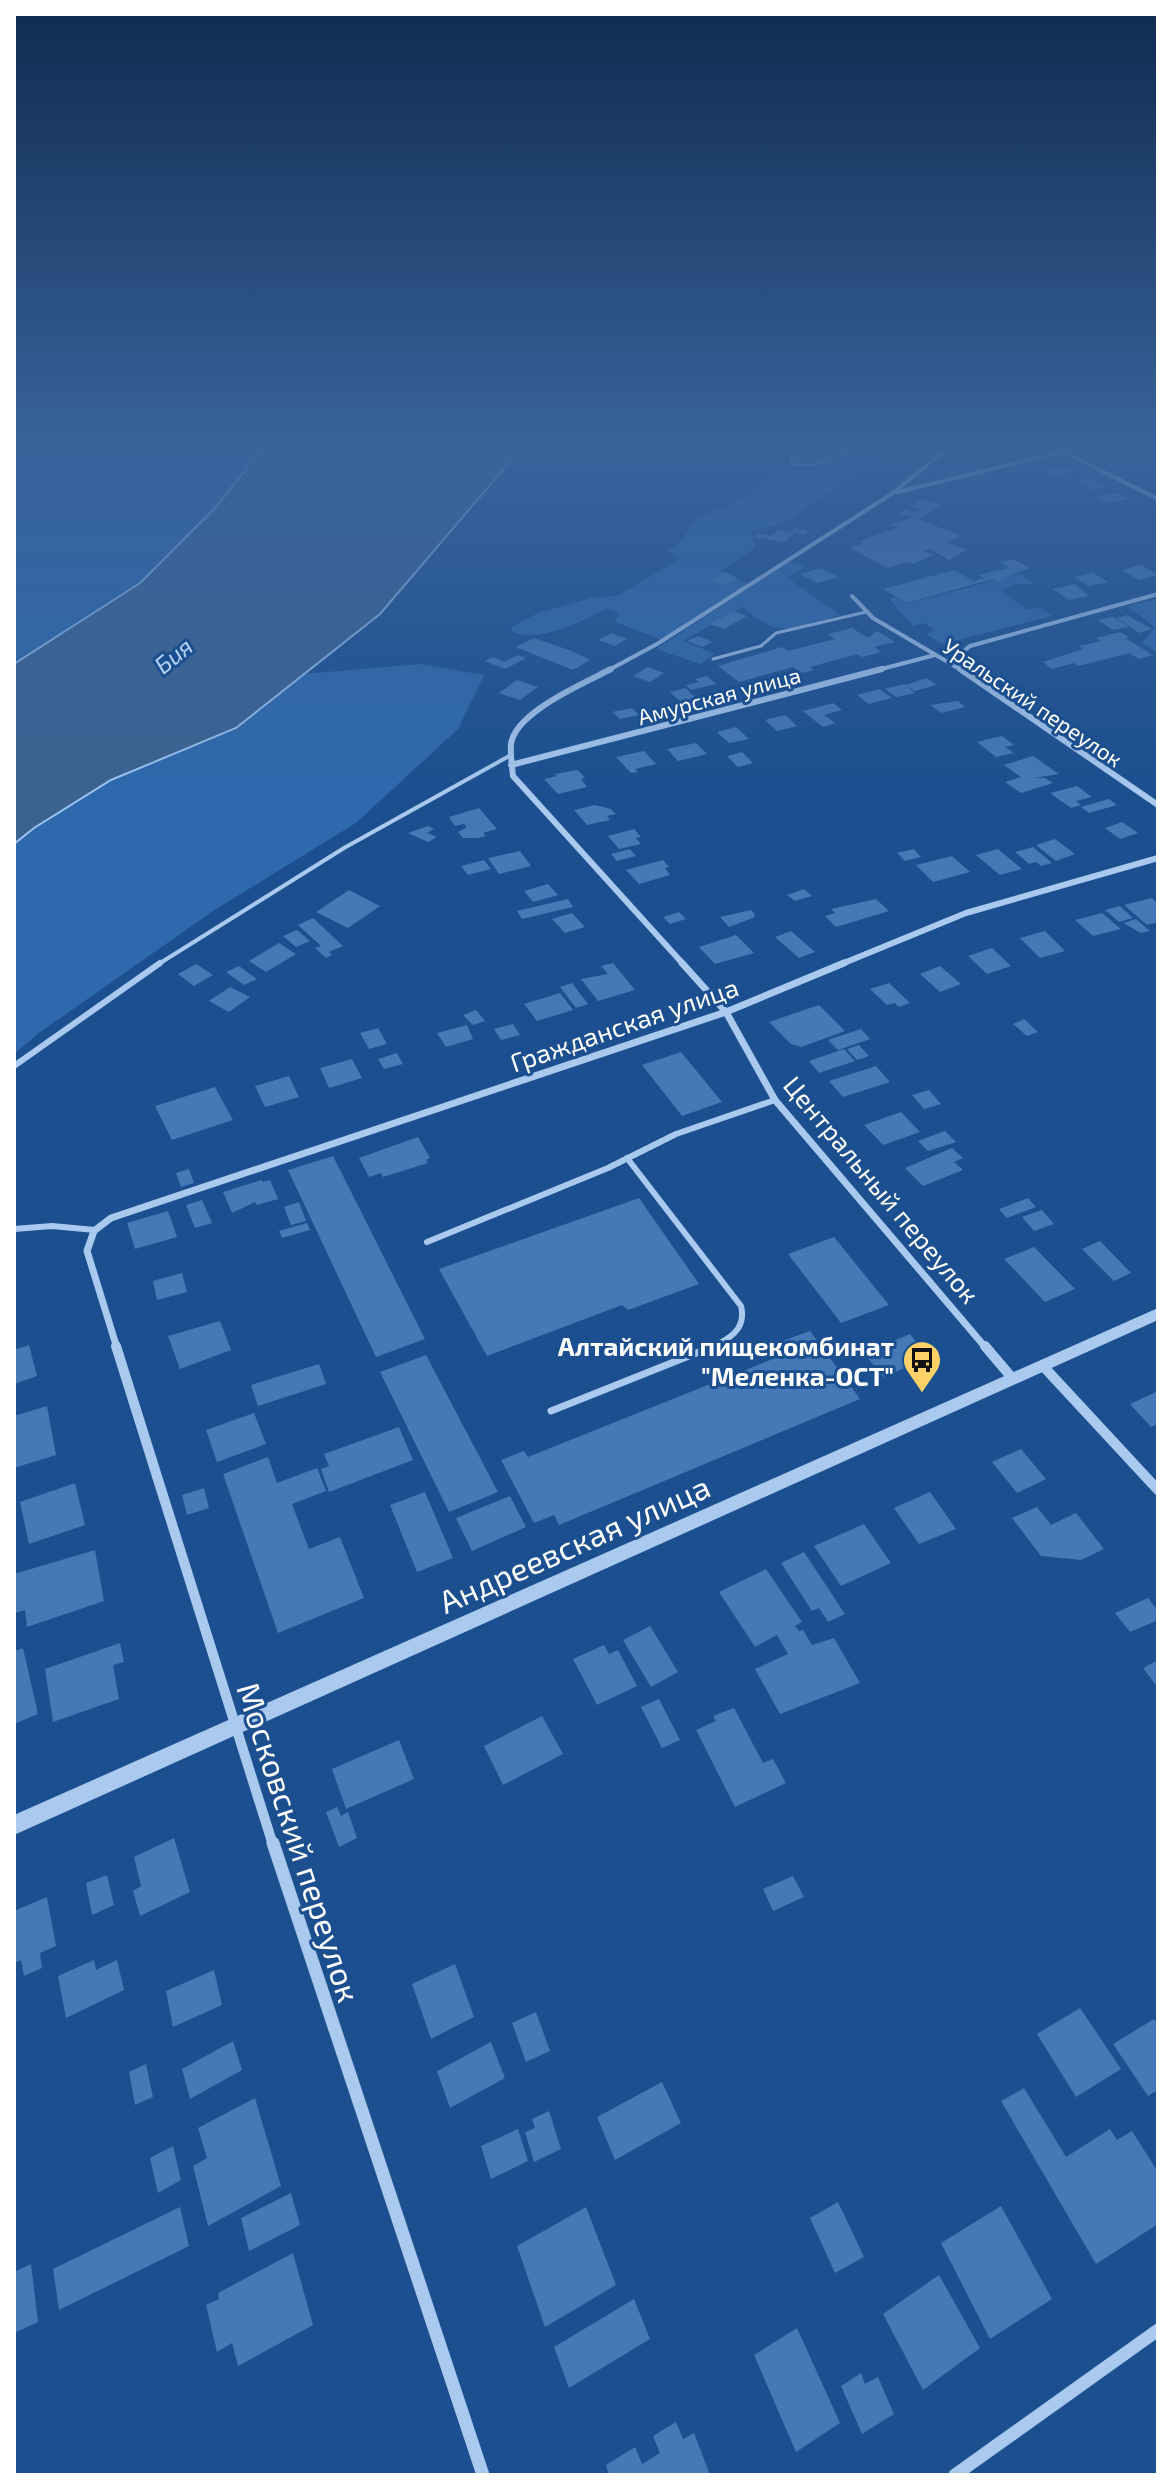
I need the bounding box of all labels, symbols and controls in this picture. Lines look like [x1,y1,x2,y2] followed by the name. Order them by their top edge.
[148,631,198,679] water label: Бия
[938,632,1128,773] street label: Уральский переулок
[635,661,804,730] street label: Амурская улица
[506,970,742,1079] street label: Гражданская улица
[777,1069,986,1310] street label: Центральный переулок
[558,1330,894,1391] place label: Алтайский пищекомбинат "Меленка-ОСТ"
[901,1339,943,1394] bus stop icon: Алтайский пищекомбинат "Меленка-ОСТ"
[433,1466,716,1621] street label: Андреевская улица
[229,1678,370,2007] street label: Московский переулок

